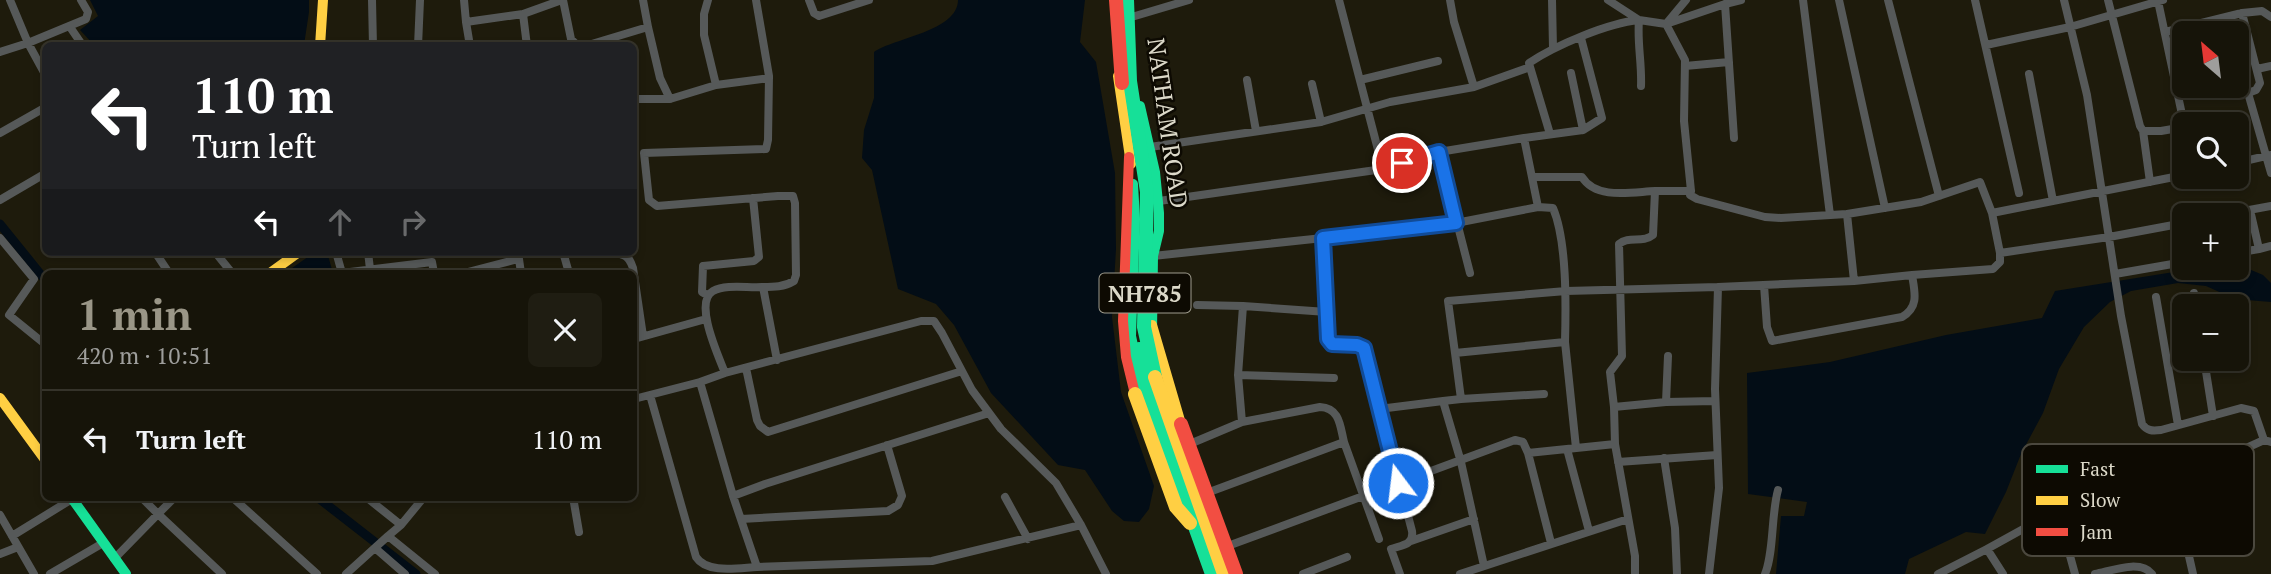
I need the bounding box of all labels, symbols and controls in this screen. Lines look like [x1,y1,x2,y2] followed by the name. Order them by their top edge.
[2172,21,2249,98] north arrow
[2172,21,2249,371] map controls
[1140,36,1196,210] street label: NATHAM ROAD
[192,62,334,127] text: 110 m
[77,70,168,161] icon: left
[2172,112,2249,189] button: search
[192,125,316,167] text: Turn left
[1372,133,1432,193] pin
[1383,144,1421,182] icon: arrive
[248,203,286,241] icon: left
[321,203,359,241] icon: ahead
[394,203,432,241] icon: right
[2172,203,2249,280] button: +
[1100,274,1190,312] road number: NH785
[77,286,192,342] text: 1 min
[528,293,602,367] button: close
[2172,294,2249,371] button: −
[77,340,212,371] text: 420 m · 10:51
[77,420,115,458] icon: left
[136,422,246,456] text: Turn left
[532,422,602,456] text: 110 m
[2022,444,2254,556] legend
[1361,446,1435,520] position arrow
[2080,456,2115,481] text: Fast
[2080,487,2121,512] text: Slow
[2080,519,2113,544] text: Jam

